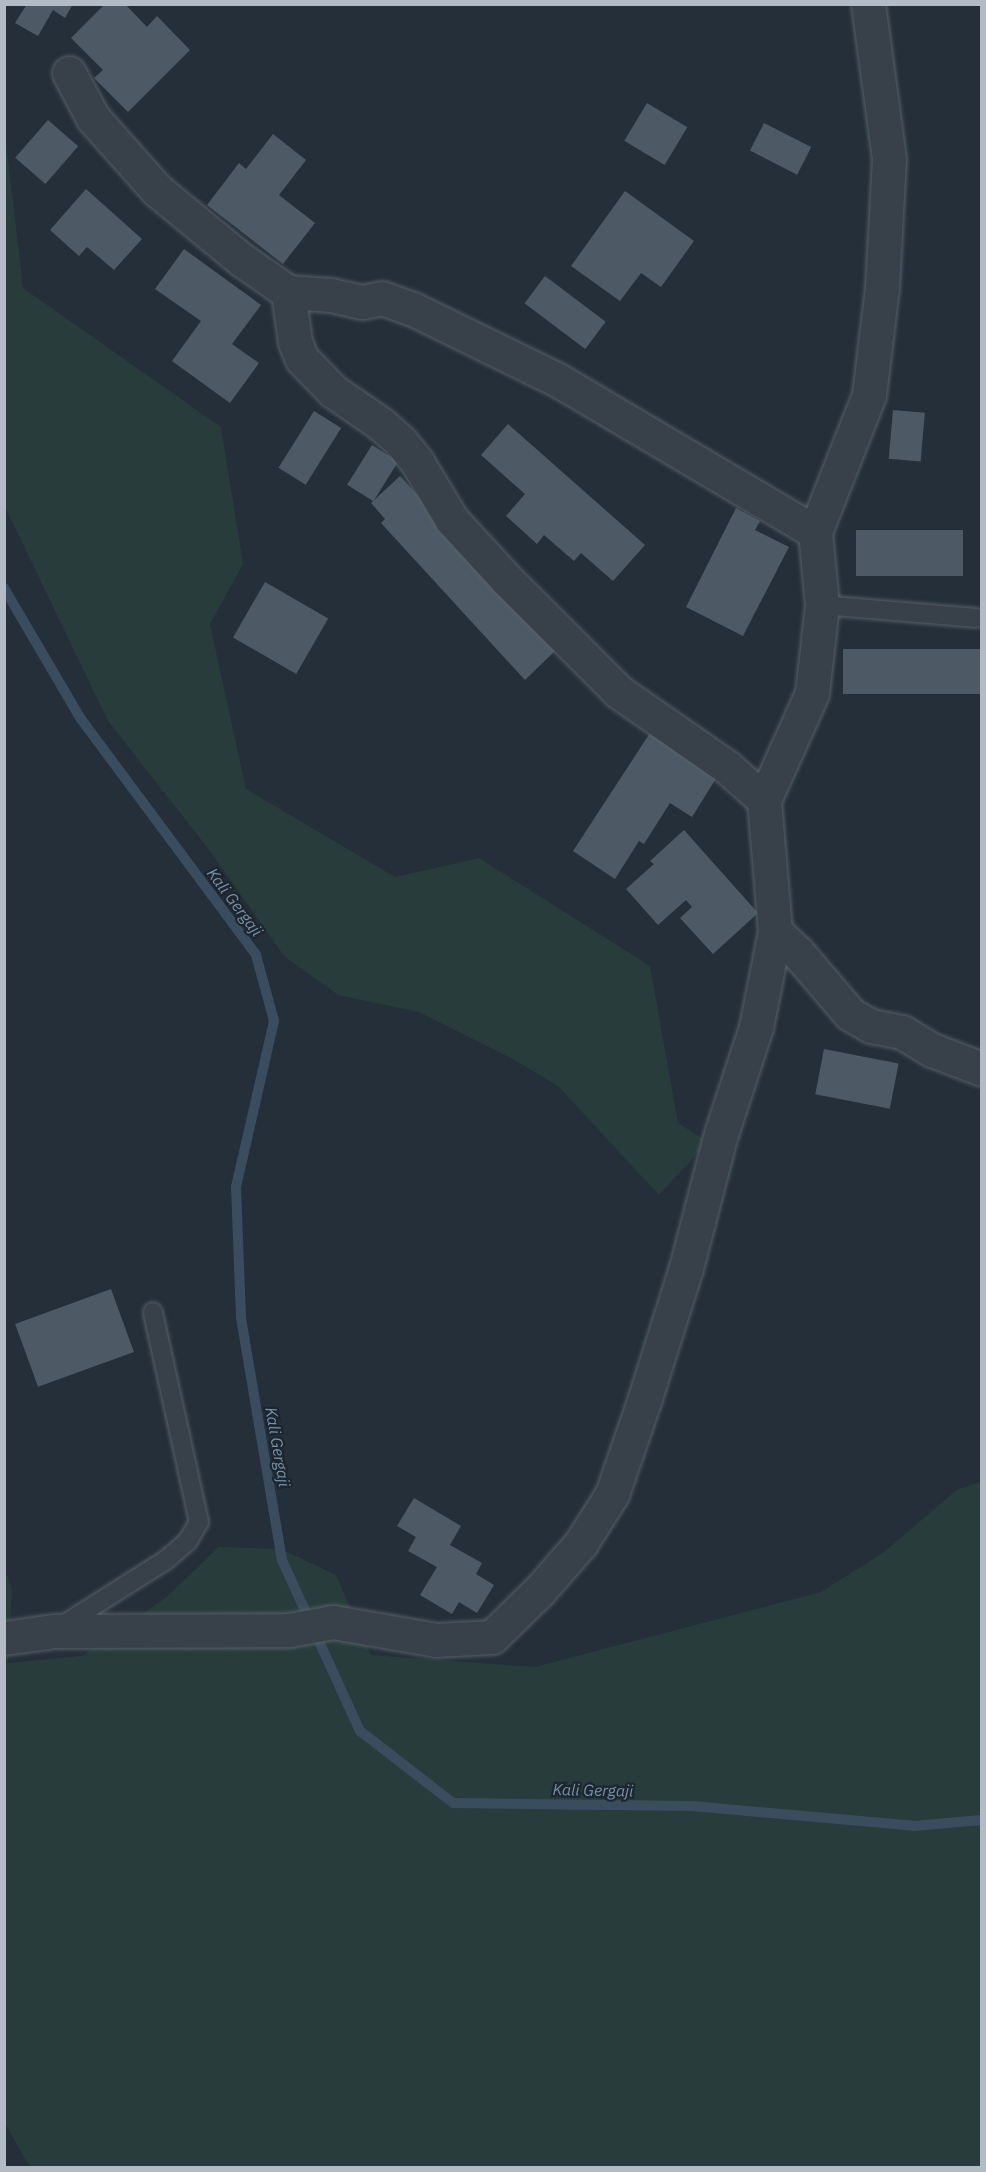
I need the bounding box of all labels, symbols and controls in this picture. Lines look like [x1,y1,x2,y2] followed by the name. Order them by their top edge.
[203,864,267,940] water label: Kali Gergaji
[262,1406,294,1488] water label: Kali Gergaji
[552,1780,634,1800] water label: Kali Gergaji

